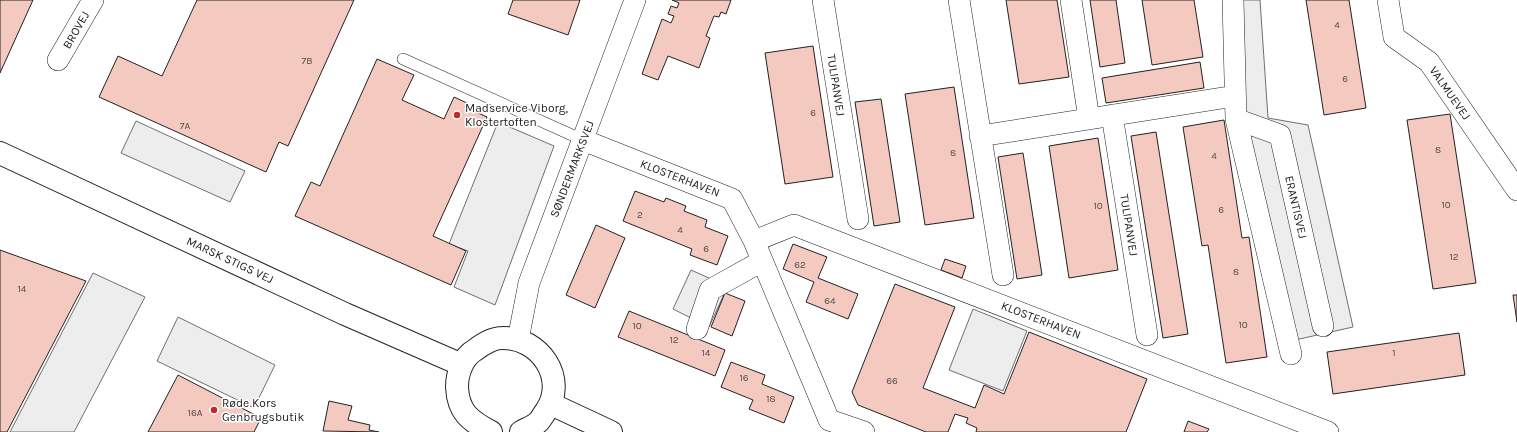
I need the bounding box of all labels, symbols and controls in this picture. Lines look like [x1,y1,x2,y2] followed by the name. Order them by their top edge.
[60,9,92,51] street label: BROVEJ
[1334,19,1340,31] house number: 4
[824,53,848,117] street label: TULIPANVEJ
[302,55,312,67] house number: 7B
[1426,64,1474,122] street label: VALMUEVEJ
[1342,73,1348,85] house number: 6
[465,101,568,129] place label: Madservice Viborg, Klostertoften
[810,107,816,119] house number: 6
[452,110,462,120] marker: Madservice Viborg, Klostertoften
[547,119,597,219] street label: SØNDERMARKSVEJ
[180,120,190,132] house number: 7A
[1435,144,1441,156] house number: 8
[950,147,956,159] house number: 8
[1211,150,1217,162] house number: 4
[638,156,722,200] street label: KLOSTERHAVEN
[1282,174,1310,240] street label: ERANTISVEJ
[1117,193,1141,257] street label: TULIPANVEJ
[1441,199,1451,211] house number: 10
[1093,200,1103,212] house number: 10
[1218,204,1224,216] house number: 6
[637,209,643,221] house number: 2
[677,224,683,236] house number: 4
[184,234,276,286] street label: MARSK STIGS VEJ
[703,243,709,255] house number: 6
[1449,251,1459,263] house number: 12
[794,259,806,271] house number: 62
[1233,266,1239,278] house number: 8
[18,283,27,295] house number: 14
[824,295,836,307] house number: 64
[999,298,1083,342] street label: KLOSTERHAVEN
[1238,319,1248,331] house number: 10
[632,320,642,332] house number: 10
[669,334,679,346] house number: 12
[702,347,711,359] house number: 14
[1392,347,1396,359] house number: 1
[739,372,749,384] house number: 16
[886,375,898,387] house number: 66
[766,393,776,405] house number: 18
[222,396,304,424] place label: Røde Kors Genbrugsbutik
[209,405,219,415] marker: Røde Kors Genbrugsbutik
[188,407,203,419] house number: 16A

